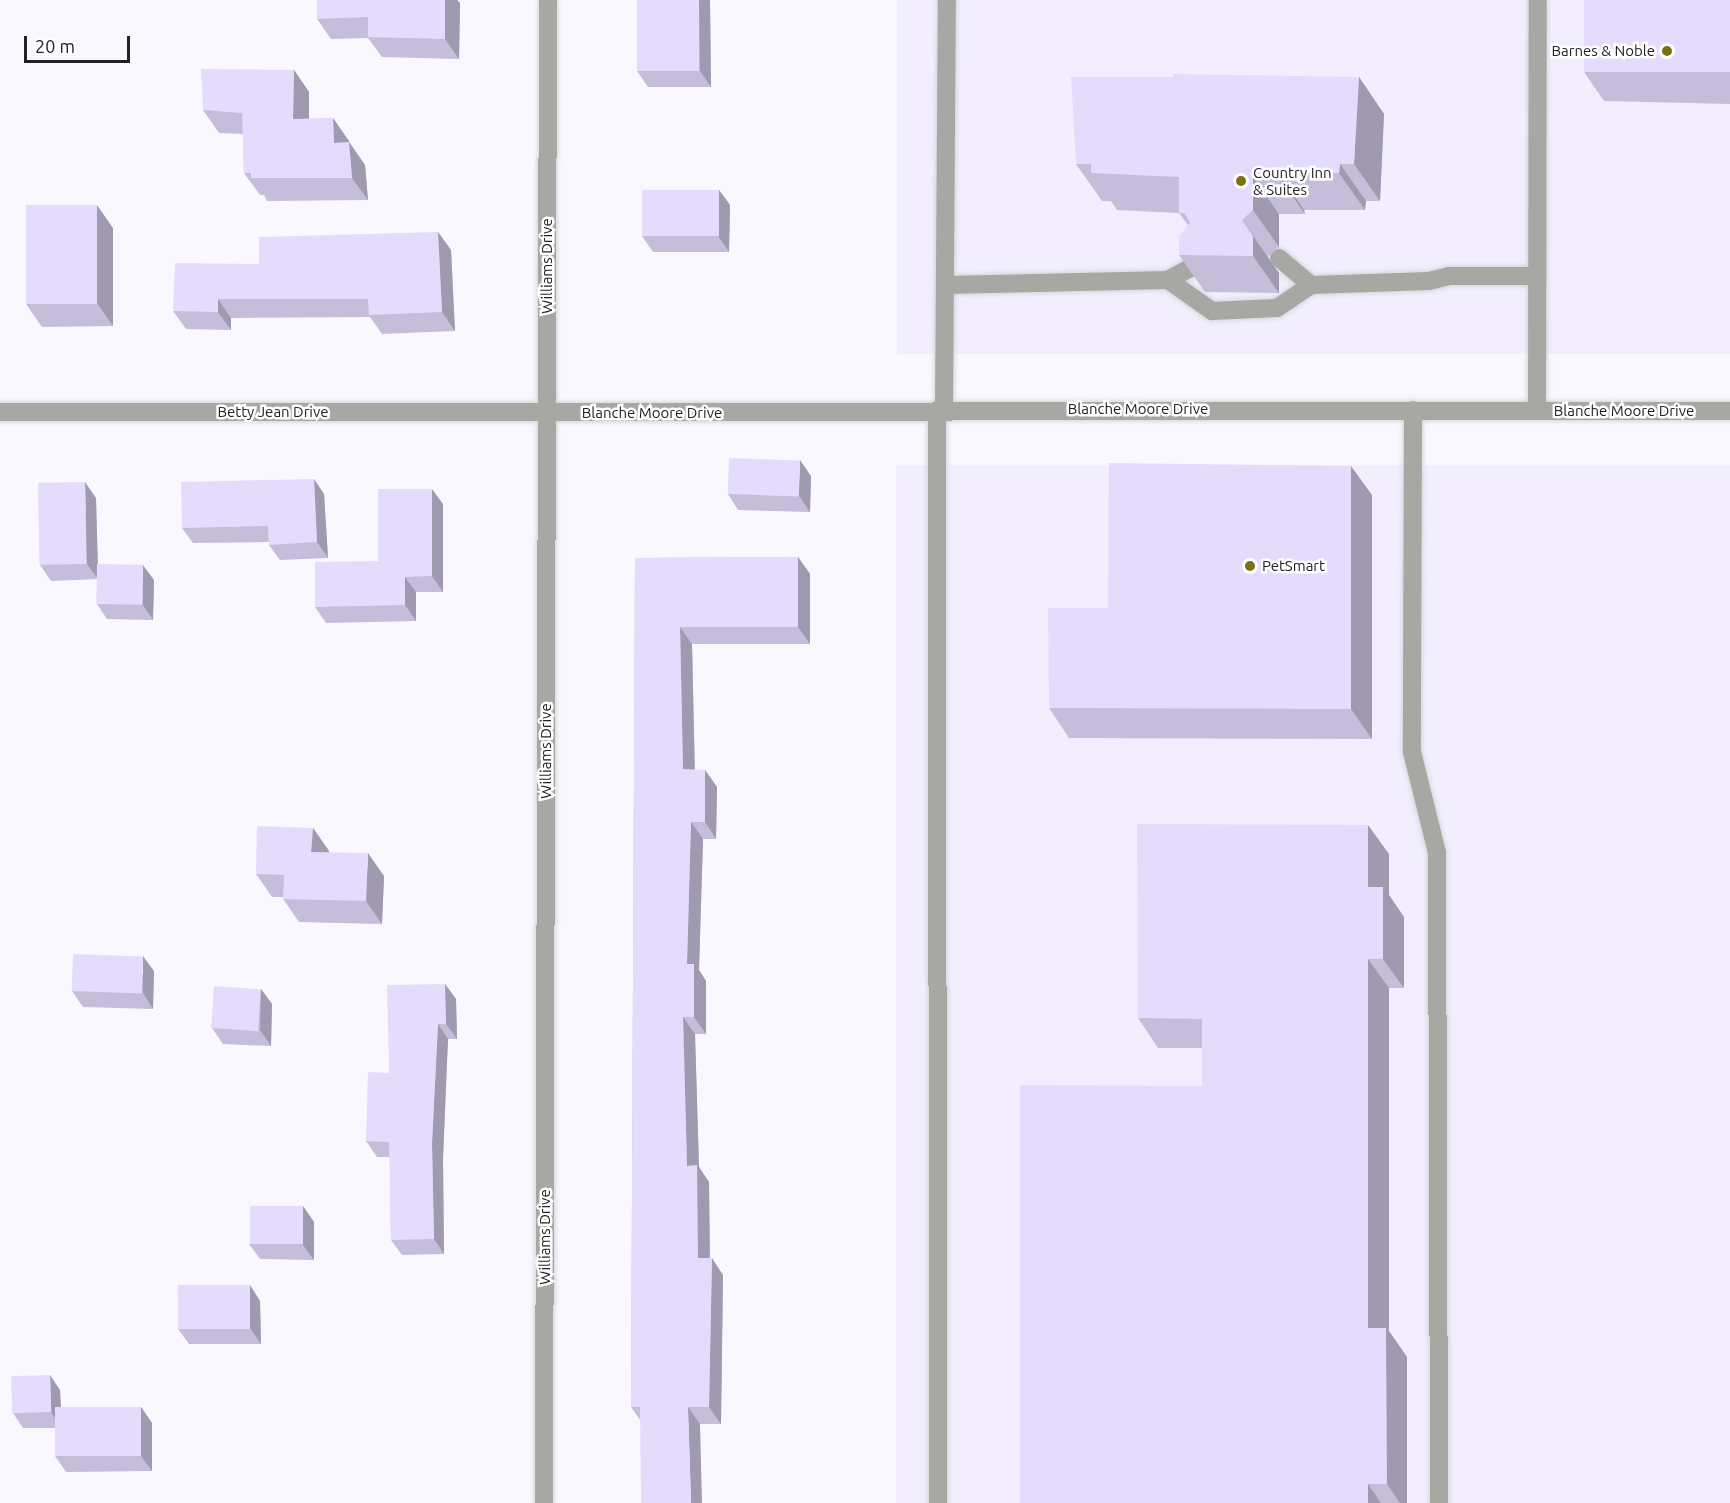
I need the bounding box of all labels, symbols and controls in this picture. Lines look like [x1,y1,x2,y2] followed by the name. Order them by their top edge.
[27,24,134,62] scale bar
[35,36,75,56] text: 20 m
[1552,42,1655,60] place label: Barnes & Noble
[1660,44,1674,58] marker: Barnes & Noble
[1253,163,1332,198] place label: Country Inn & Suites
[1234,174,1248,188] marker: Country Inn & Suites
[538,218,556,314] street label: Williams Drive
[1068,400,1208,418] street label: Blanche Moore Drive
[1554,402,1694,420] street label: Blanche Moore Drive
[217,403,329,421] street label: Betty Jean Drive
[582,404,722,422] street label: Blanche Moore Drive
[1262,557,1325,575] place label: PetSmart
[1243,559,1257,573] marker: PetSmart
[537,703,555,799] street label: Williams Drive
[536,1189,554,1285] street label: Williams Drive

